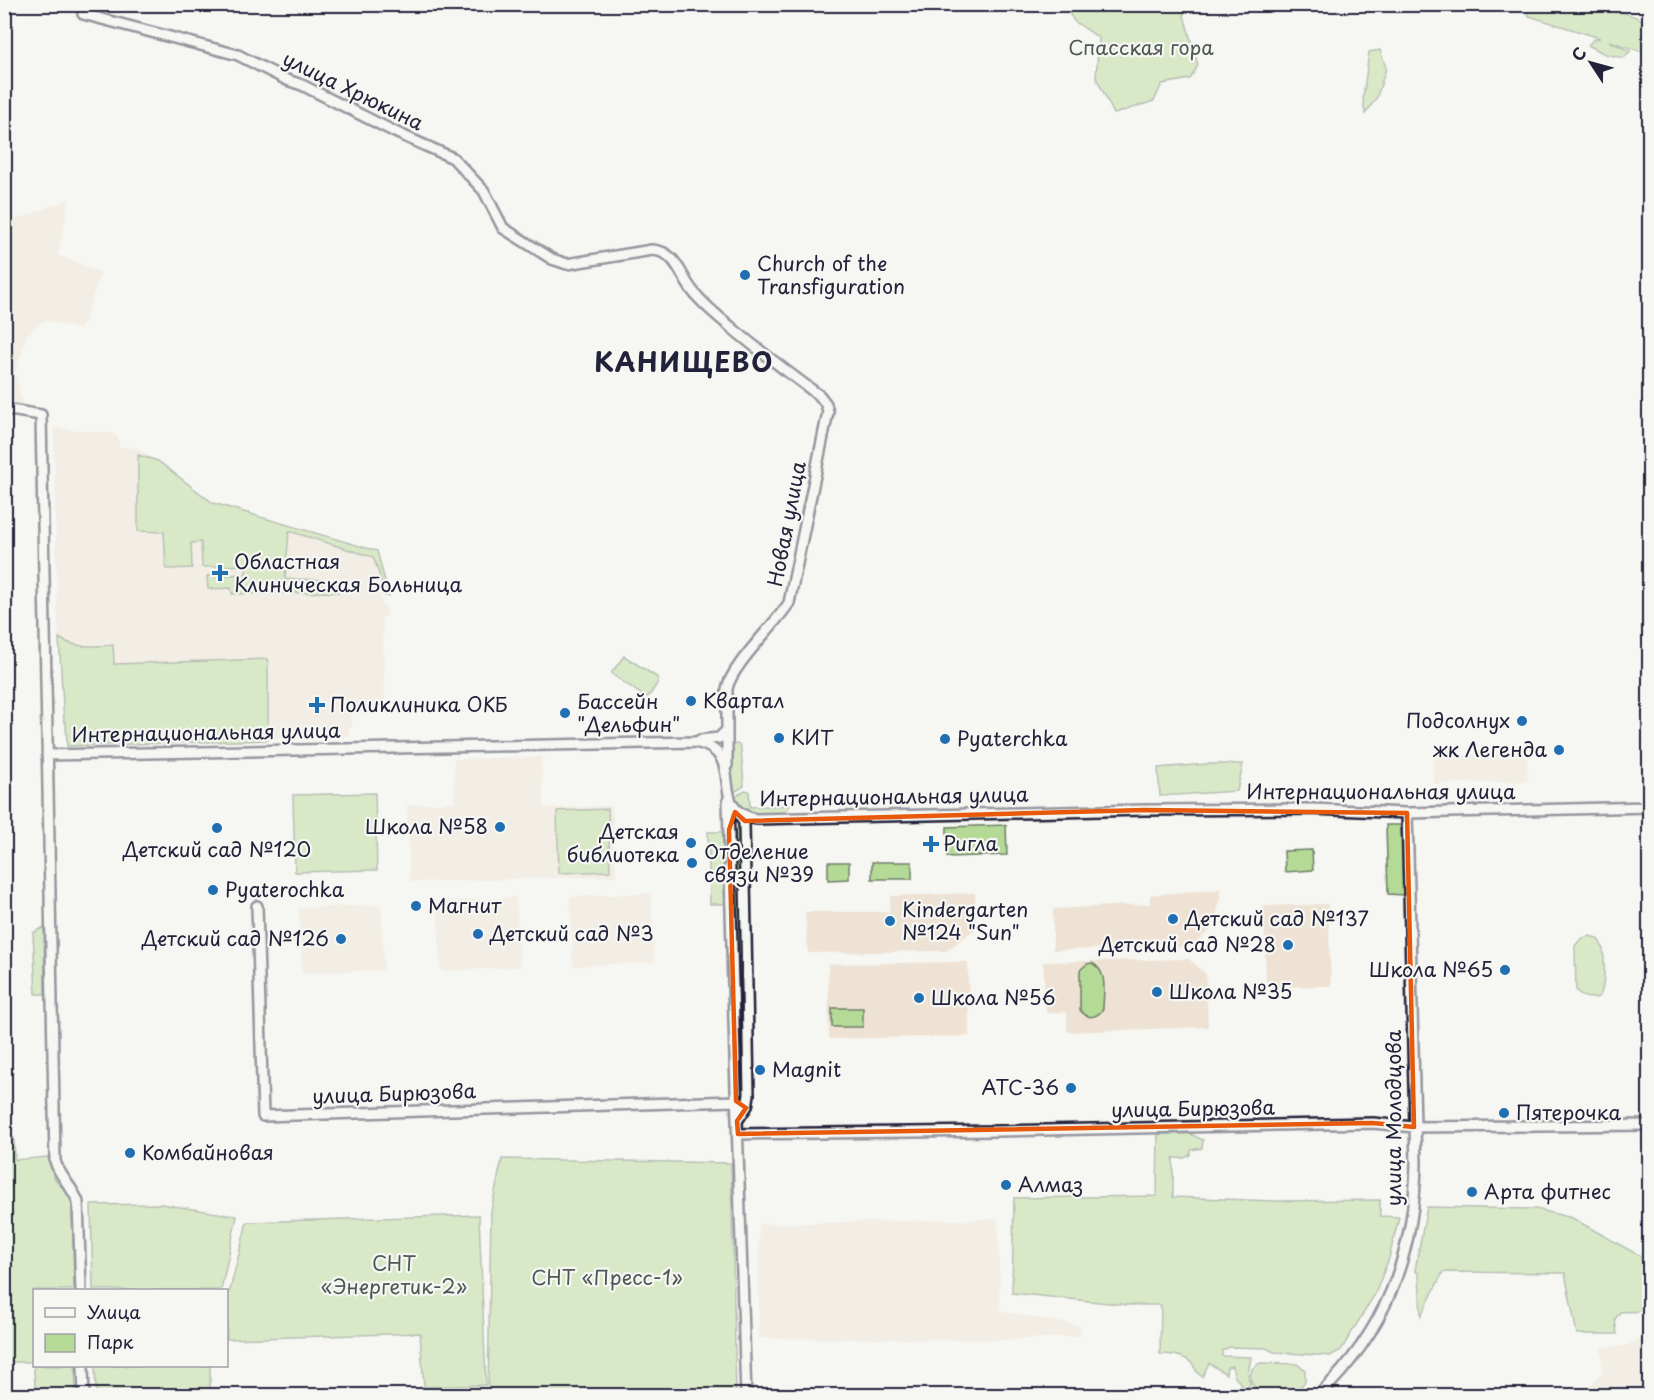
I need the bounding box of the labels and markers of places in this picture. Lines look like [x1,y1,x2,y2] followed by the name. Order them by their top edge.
[757,248,905,301] place label: Church of the Transfiguration
[738,268,752,282] marker: Church of the Transfiguration
[234,546,462,599] place label: Областная Клиническая Больница
[211,564,229,582] marker: Областная Клиническая Больница
[703,685,784,715] place label: Квартал
[577,686,680,739] place label: Бассейн "Дельфин"
[330,689,508,719] place label: Поликлиника ОКБ
[684,694,698,708] marker: Квартал
[308,696,326,714] marker: Поликлиника ОКБ
[1406,705,1510,735] place label: Подсолнух
[558,706,572,720] marker: Бассейн "Дельфин"
[1515,714,1529,728] marker: Подсолнух
[791,722,834,752] place label: КИТ
[957,723,1068,753] place label: Pyaterchka
[772,731,786,745] marker: КИТ
[938,732,952,746] marker: Pyaterchka
[1432,734,1548,764] place label: жк Легенда
[1552,743,1566,757] marker: жк Легенда
[365,811,488,841] place label: Школа №58
[567,816,680,869] place label: Детская библиотека
[493,820,507,834] marker: Школа №58
[210,821,224,835] marker: Детский сад №120
[943,828,998,858] place label: Ригла
[122,834,311,864] place label: Детский сад №120
[684,836,698,850] marker: Детская библиотека
[704,836,814,889] place label: Отделение связи №39
[924,837,938,851] marker: Ригла
[685,856,699,870] marker: Отделение связи №39
[225,874,345,904] place label: Pyaterochka
[206,883,220,897] marker: Pyaterochka
[428,890,502,920] place label: Магнит
[902,894,1028,947] place label: Kindergarten №124 "Sun"
[409,899,423,913] marker: Магнит
[1184,903,1369,933] place label: Детский сад №137
[1166,912,1180,926] marker: Детский сад №137
[883,914,897,928] marker: Kindergarten №124 "Sun"
[489,918,654,948] place label: Детский сад №3
[141,923,329,953] place label: Детский сад №126
[471,927,485,941] marker: Детский сад №3
[1098,929,1276,959] place label: Детский сад №28
[334,932,348,946] marker: Детский сад №126
[1281,938,1295,952] marker: Детский сад №28
[1369,954,1493,984] place label: Школа №65
[1498,963,1512,977] marker: Школа №65
[1169,976,1292,1006] place label: Школа №35
[931,982,1055,1012] place label: Школа №56
[1150,985,1164,999] marker: Школа №35
[912,991,926,1005] marker: Школа №56
[772,1054,841,1084] place label: Magnit
[753,1063,767,1077] marker: Magnit
[982,1072,1059,1102] place label: АТС-36
[1064,1081,1078,1095] marker: АТС-36
[1516,1097,1621,1127] place label: Пятерочка
[1497,1106,1511,1120] marker: Пятерочка
[142,1137,274,1167] place label: Комбайновая
[123,1146,137,1160] marker: Комбайновая
[1018,1169,1083,1199] place label: Алмаз
[1484,1176,1611,1206] place label: Арта фитнес
[999,1178,1013,1192] marker: Алмаз
[1465,1185,1479,1199] marker: Арта фитнес

